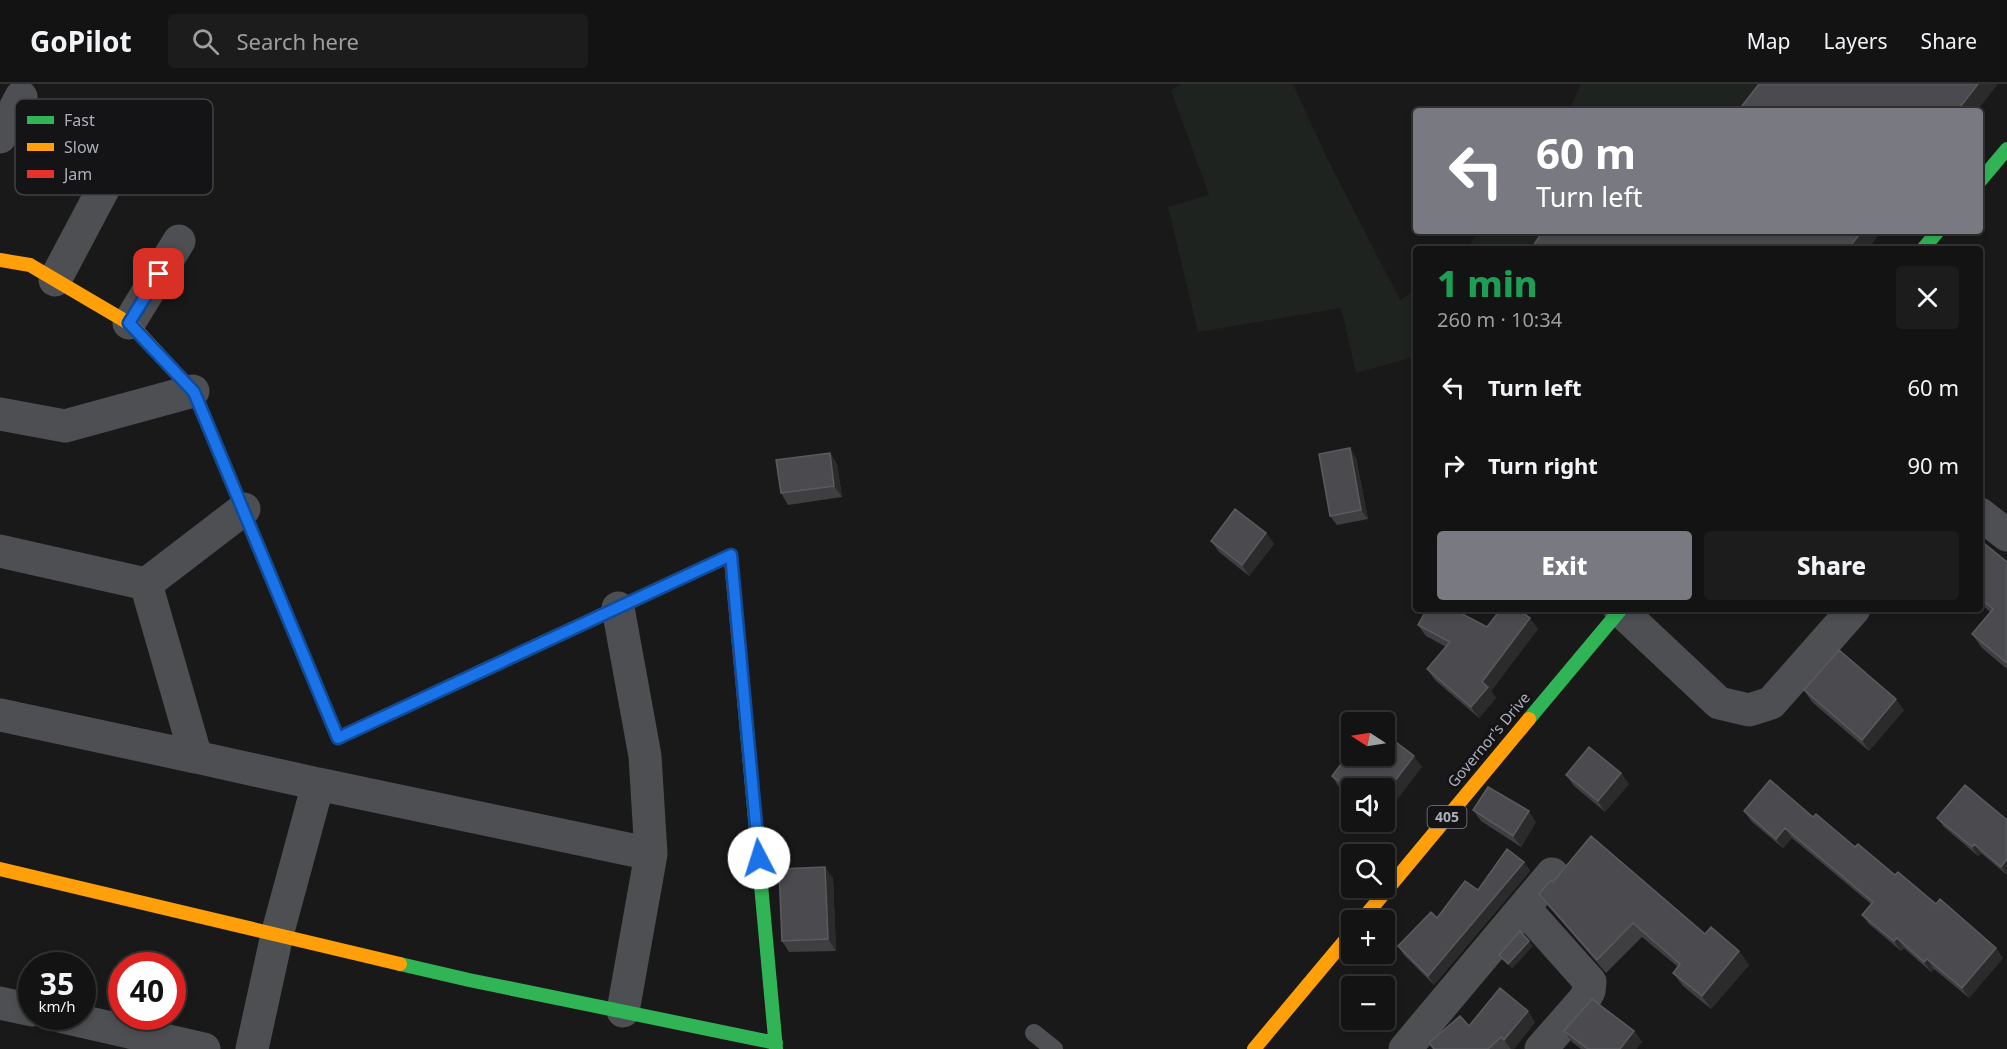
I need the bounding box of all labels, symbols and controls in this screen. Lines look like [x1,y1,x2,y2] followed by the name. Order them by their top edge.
[168,14,588,68] search box
[30,22,132,60] text: GoPilot
[189,25,222,58] icon: search
[237,26,359,56] text: Search here
[1747,27,1791,55] text: Map
[1824,27,1888,55] text: Layers
[1921,27,1977,55] text: Share
[15,99,213,195] legend
[64,109,95,131] text: Fast
[1536,124,1636,181] text: 60 m
[1437,132,1515,210] icon: left
[64,136,99,158] text: Slow
[62,163,92,185] text: Jam
[1536,178,1642,215] text: Turn left
[133,248,184,299] pin
[142,257,175,290] icon: arrive
[1437,259,1538,308] text: 1 min
[1896,266,1959,329] button: close
[1437,306,1562,333] text: 260 m · 10:34
[1437,371,1470,404] icon: left
[1488,372,1582,402] text: Turn left
[1908,372,1959,402] text: 60 m
[1437,449,1470,482] icon: right
[1488,450,1598,480] text: Turn right
[1908,450,1959,480] text: 90 m
[1437,531,1692,600] button: Exit
[1704,531,1959,600] button: Share
[1443,688,1534,791] street label: Governor's Drive
[1341,712,1395,766] north arrow
[1341,712,1395,1030] map controls
[1341,778,1395,832] button: sound
[1428,806,1466,828] road number: 405
[727,826,791,890] position arrow
[1341,844,1395,898] button: search
[1341,910,1395,964] button: +
[108,952,186,1030] speed limit sign: 40
[40,963,74,1004] text: 35
[1341,976,1395,1030] button: −
[39,996,75,1016] text: km/h

